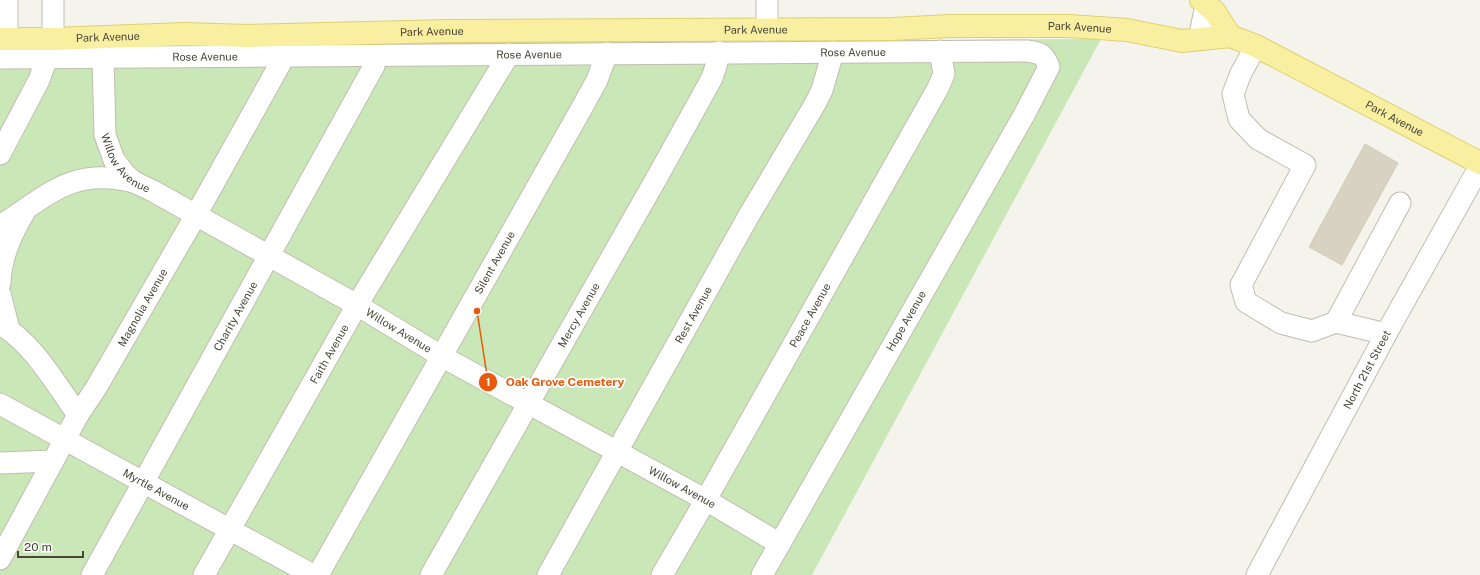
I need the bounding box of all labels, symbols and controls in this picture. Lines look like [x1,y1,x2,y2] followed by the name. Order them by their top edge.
[1048,20,1112,35] street label: Park Avenue
[724,23,788,36] street label: Park Avenue
[400,25,464,38] street label: Park Avenue
[76,30,140,44] street label: Park Avenue
[820,46,886,58] street label: Rose Avenue
[496,48,562,61] street label: Rose Avenue
[172,50,238,63] street label: Rose Avenue
[1363,98,1426,139] street label: Park Avenue
[99,132,152,195] street label: Willow Avenue
[472,229,517,296] street label: Silent Avenue
[115,267,170,349] street label: Magnolia Avenue
[211,279,260,353] street label: Charity Avenue
[556,281,602,349] street label: Mercy Avenue
[787,281,833,349] street label: Peace Avenue
[673,284,714,346] street label: Rest Avenue
[884,289,928,353] street label: Hope Avenue
[364,306,434,355] street label: Willow Avenue
[308,322,351,386] street label: Faith Avenue
[1341,328,1393,411] street label: North 21st Street
[478,370,633,394] callout: Oak Grove Cemetery
[485,375,491,389] text: 1
[506,375,624,389] text: Oak Grove Cemetery
[647,464,718,510] street label: Willow Avenue
[121,466,191,512] street label: Myrtle Avenue
[18,533,83,559] scale bar
[24,540,52,554] text: 20 m

